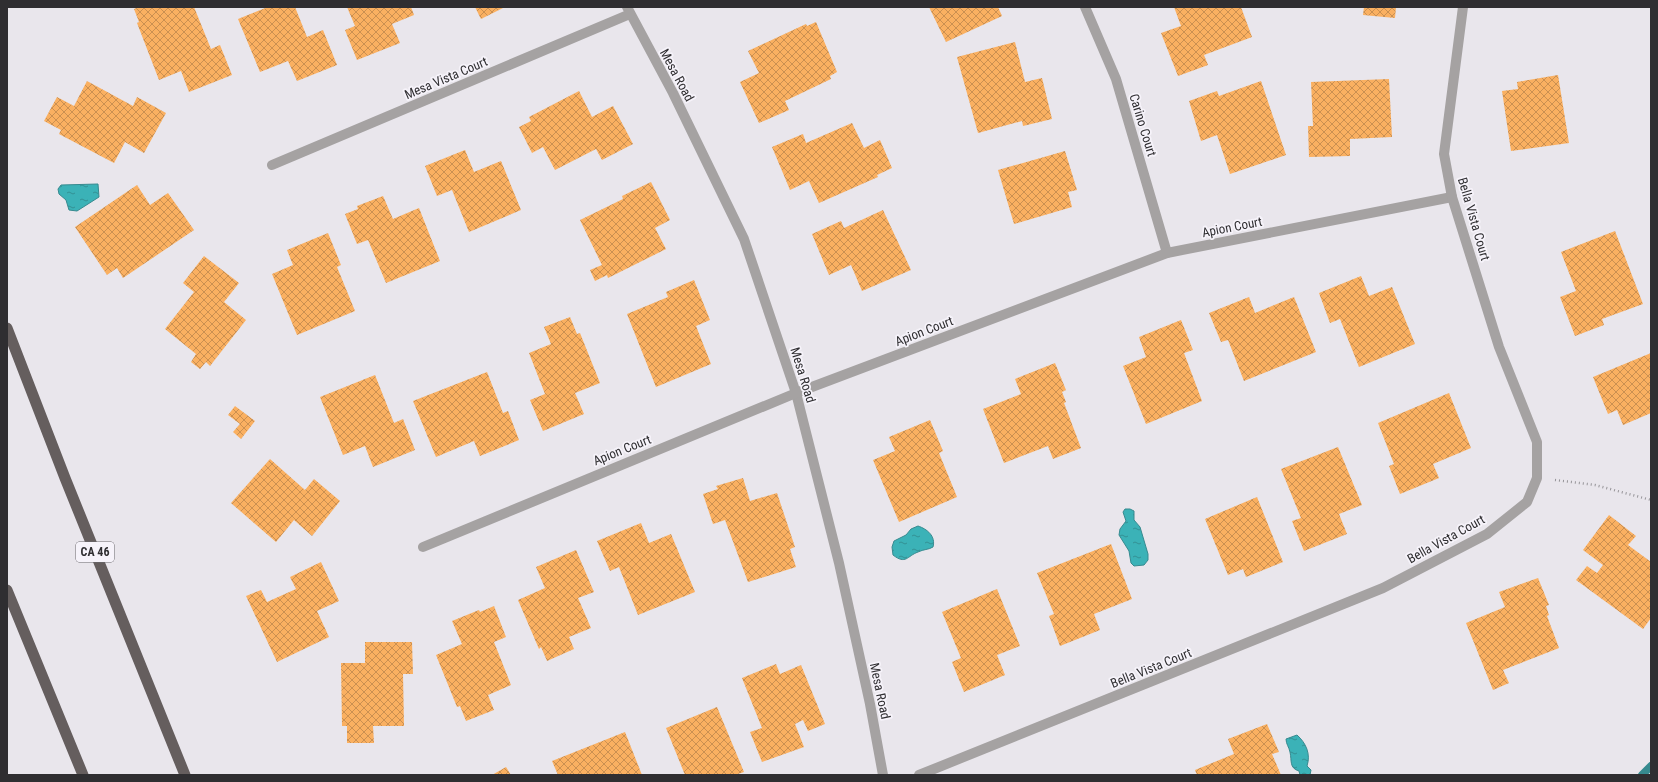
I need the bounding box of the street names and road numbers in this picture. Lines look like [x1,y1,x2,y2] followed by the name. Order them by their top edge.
[657,46,697,104] street label: Mesa Road
[402,54,490,102] street label: Mesa Vista Court
[1126,92,1160,158] street label: Carino Court
[1455,176,1493,263] street label: Bella Vista Court
[1201,214,1264,240] street label: Apion Court
[893,313,955,349] street label: Apion Court
[787,345,819,405] street label: Mesa Road
[591,432,653,468] street label: Apion Court
[1405,512,1487,566] street label: Bella Vista Court
[76,542,114,562] road number: CA 46
[1108,645,1194,691] street label: Bella Vista Court
[867,661,893,721] street label: Mesa Road

